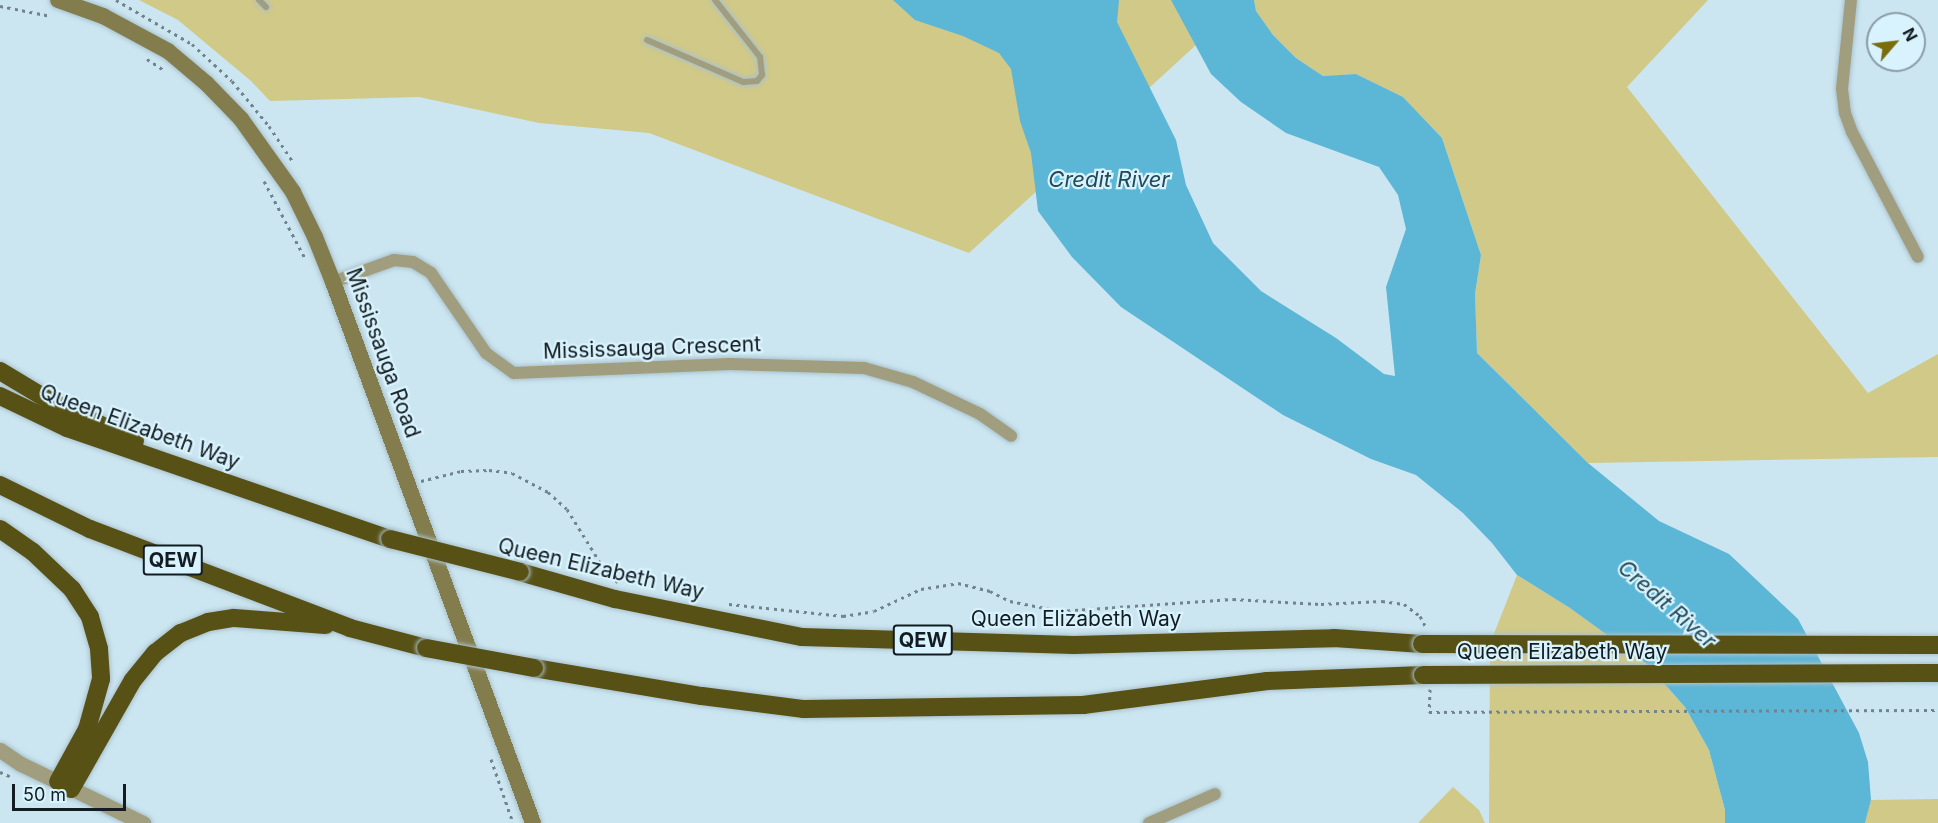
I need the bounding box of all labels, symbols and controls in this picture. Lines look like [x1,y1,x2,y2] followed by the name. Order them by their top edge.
[1866,12,1926,72] north arrow
[1898,24,1922,45] text: N
[1048,167,1170,193] water label: Credit River
[341,265,425,441] street label: Mississauga Road
[543,332,761,364] street label: Mississauga Crescent
[37,379,243,475] street label: Queen Elizabeth Way
[496,533,706,605] street label: Queen Elizabeth Way
[142,543,204,577] road number: QEW
[1613,554,1721,654] water label: Credit River
[971,606,1181,632] street label: Queen Elizabeth Way
[892,623,954,657] road number: QEW
[1457,639,1667,665] street label: Queen Elizabeth Way
[15,772,129,810] scale bar
[23,784,66,805] text: 50 m

